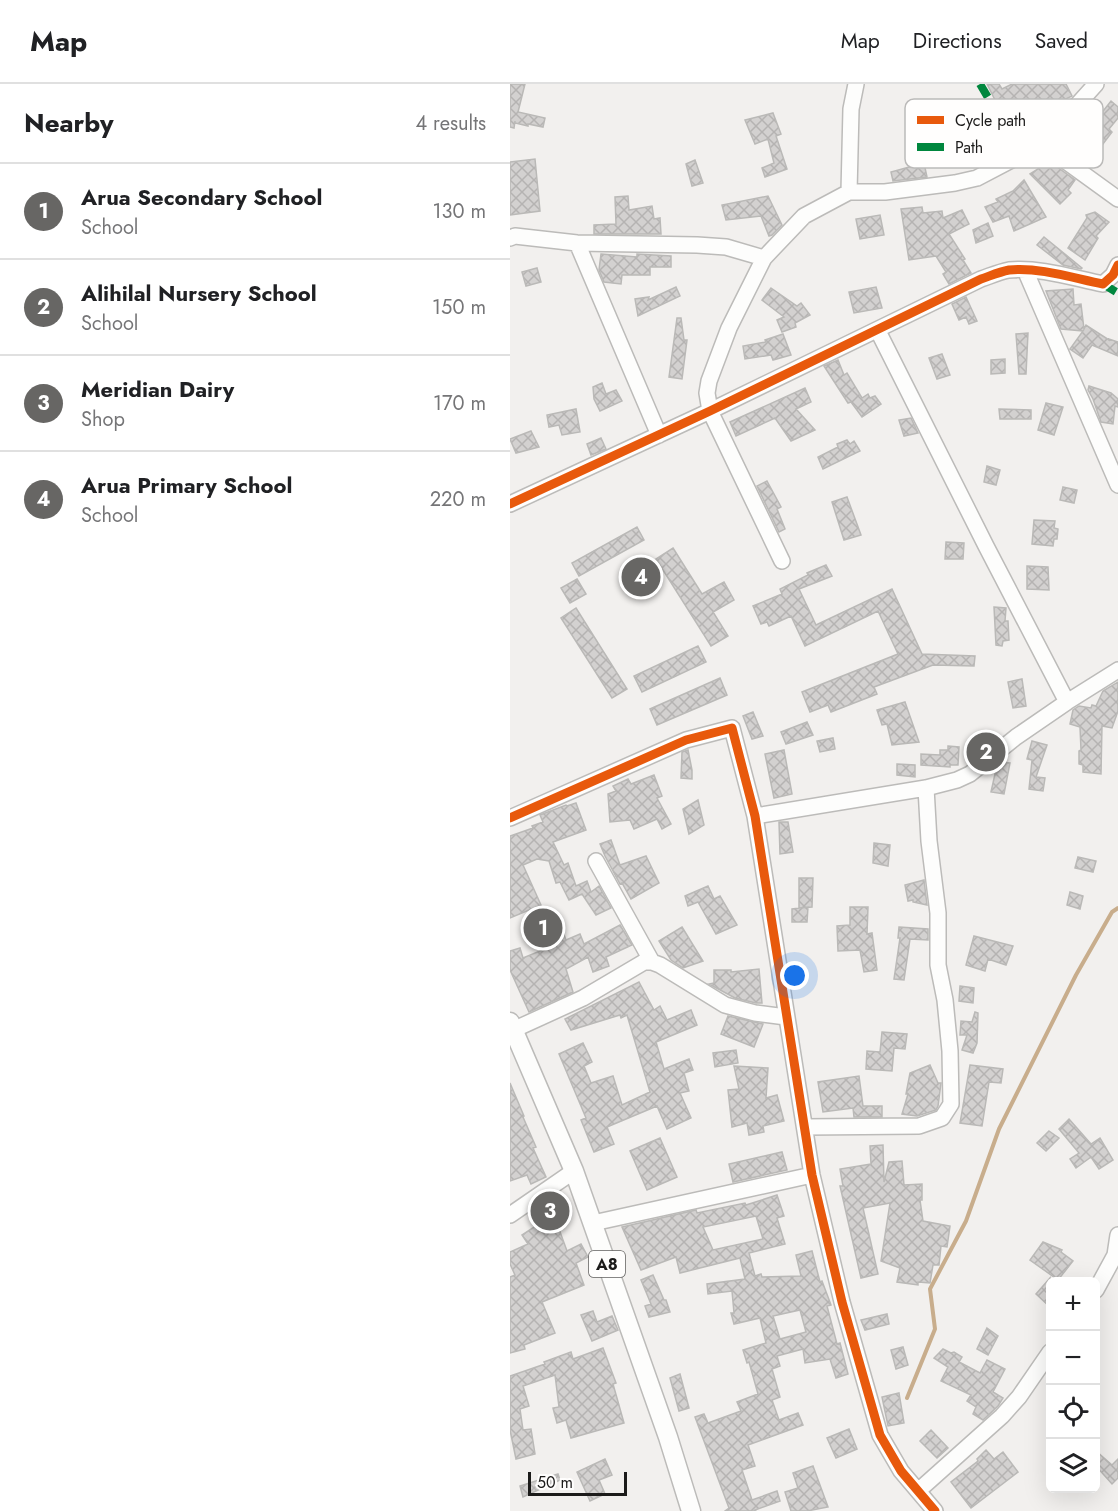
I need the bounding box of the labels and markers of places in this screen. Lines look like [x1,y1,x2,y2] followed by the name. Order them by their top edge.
[622,554,660,600] pin: 4
[966,730,1006,774] pin: 2
[524,906,562,950] pin: 1
[530,1188,570,1234] pin: 3

